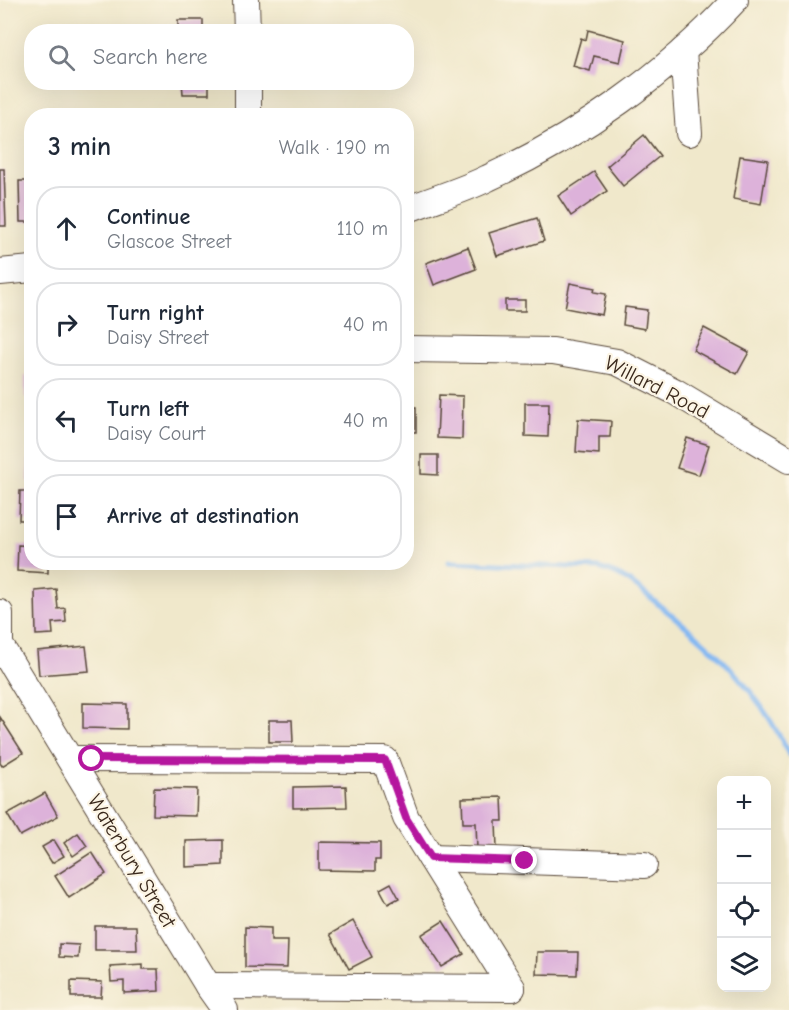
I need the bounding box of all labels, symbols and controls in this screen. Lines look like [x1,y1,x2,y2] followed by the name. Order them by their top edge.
[24,24,414,90] search box
[45,41,78,74] icon: search
[93,44,208,70] text: Search here
[48,132,111,162] text: 3 min
[279,136,390,159] text: Walk · 190 m
[107,204,190,230] text: Continue
[50,212,83,245] icon: ahead
[337,217,388,240] text: 110 m
[107,230,231,253] text: Glascoe Street
[107,300,204,326] text: Turn right
[50,308,83,341] icon: right
[343,313,388,336] text: 40 m
[107,326,208,349] text: Daisy Street
[601,350,713,424] street label: Willard Road
[107,396,189,422] text: Turn left
[50,404,83,437] icon: left
[343,409,388,432] text: 40 m
[107,422,205,445] text: Daisy Court
[50,500,83,533] icon: arrive
[107,503,299,529] text: Arrive at destination
[78,745,104,771] route start
[717,776,771,992] map controls
[717,776,771,830] button: +
[83,790,182,933] street label: Waterbury Street
[717,830,771,884] button: −
[511,847,537,873] route end
[717,884,771,938] button: locate
[717,938,771,992] button: layers

